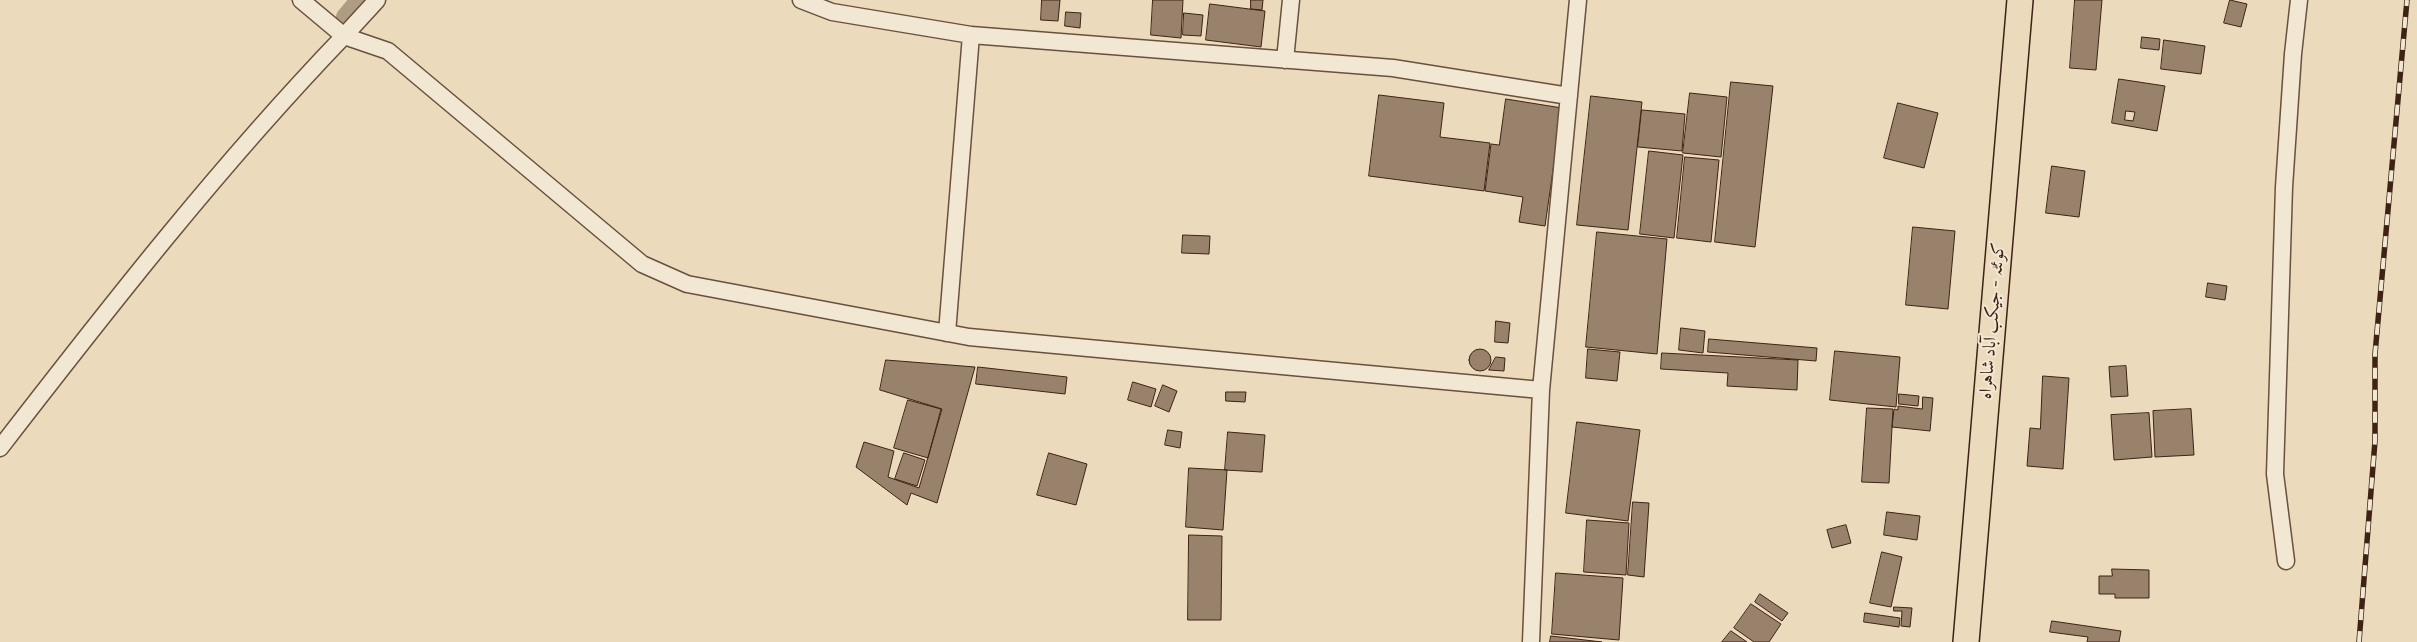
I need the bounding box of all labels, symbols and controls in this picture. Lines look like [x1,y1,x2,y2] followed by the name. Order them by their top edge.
[1976,242,2012,400] street label: کوئٹہ - جیکب آباد شاہراہ

